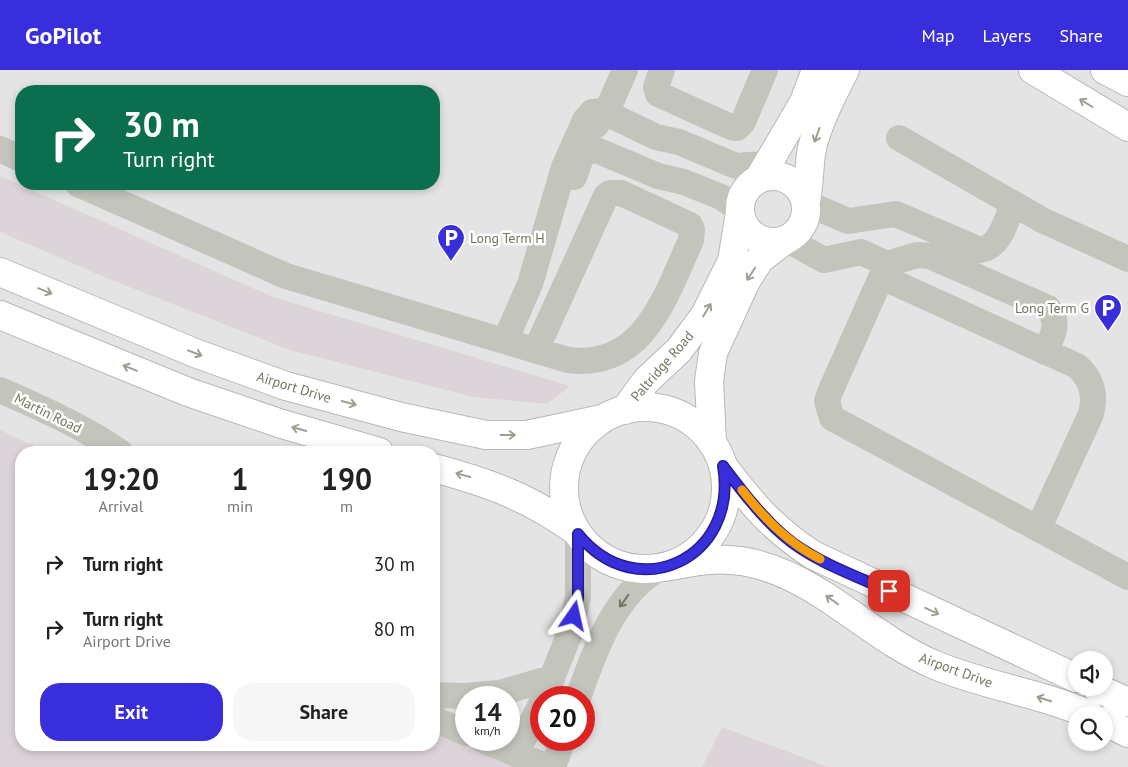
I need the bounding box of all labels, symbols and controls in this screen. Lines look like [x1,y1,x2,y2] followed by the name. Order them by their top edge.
[25,20,101,51] text: GoPilot
[922,24,954,47] text: Map
[982,24,1031,47] text: Layers
[1059,24,1103,47] text: Share
[1079,98,1093,108] one-way arrow
[123,101,200,147] text: 30 m
[40,105,105,170] icon: right
[812,127,821,143] one-way arrow
[123,145,215,173] text: Turn right
[436,223,466,262] parking icon: Long Term H
[470,229,545,247] place label: Long Term H
[746,266,756,280] one-way arrow
[37,286,52,296] one-way arrow
[1093,293,1123,332] parking icon: Long Term G
[1015,299,1089,317] place label: Long Term G
[703,304,713,318] one-way arrow
[627,327,697,405] street label: Paltridge Road
[187,348,202,358] one-way arrow
[123,363,138,373] one-way arrow
[255,367,333,407] street label: Airport Drive
[11,389,85,437] street label: Martin Road
[341,399,357,408] one-way arrow
[291,424,307,433] one-way arrow
[500,430,516,440] one-way arrow
[83,459,159,498] text: 19:20
[232,459,249,498] text: 1
[321,459,372,498] text: 190
[455,470,471,480] one-way arrow
[99,496,143,516] text: Arrival
[227,496,253,516] text: min
[340,496,353,516] text: m
[40,550,68,578] icon: right
[83,552,163,576] text: Turn right
[374,552,415,576] text: 30 m
[868,570,910,612] pin
[875,577,903,605] icon: arrive
[547,589,599,641] position arrow
[619,594,629,608] one-way arrow
[825,595,839,605] one-way arrow
[83,607,163,631] text: Turn right
[924,607,939,616] one-way arrow
[40,615,68,643] icon: right
[374,617,415,641] text: 80 m
[83,631,171,651] text: Airport Drive
[917,648,995,692] street label: Airport Drive
[1068,651,1113,751] map controls
[1068,651,1113,696] button: sound
[40,683,223,741] button: Exit
[233,683,415,741] button: Share
[530,686,595,751] speed limit sign: 20
[1037,694,1053,704] one-way arrow
[473,696,502,728] text: 14
[1068,706,1113,751] button: search
[474,723,501,738] text: km/h

